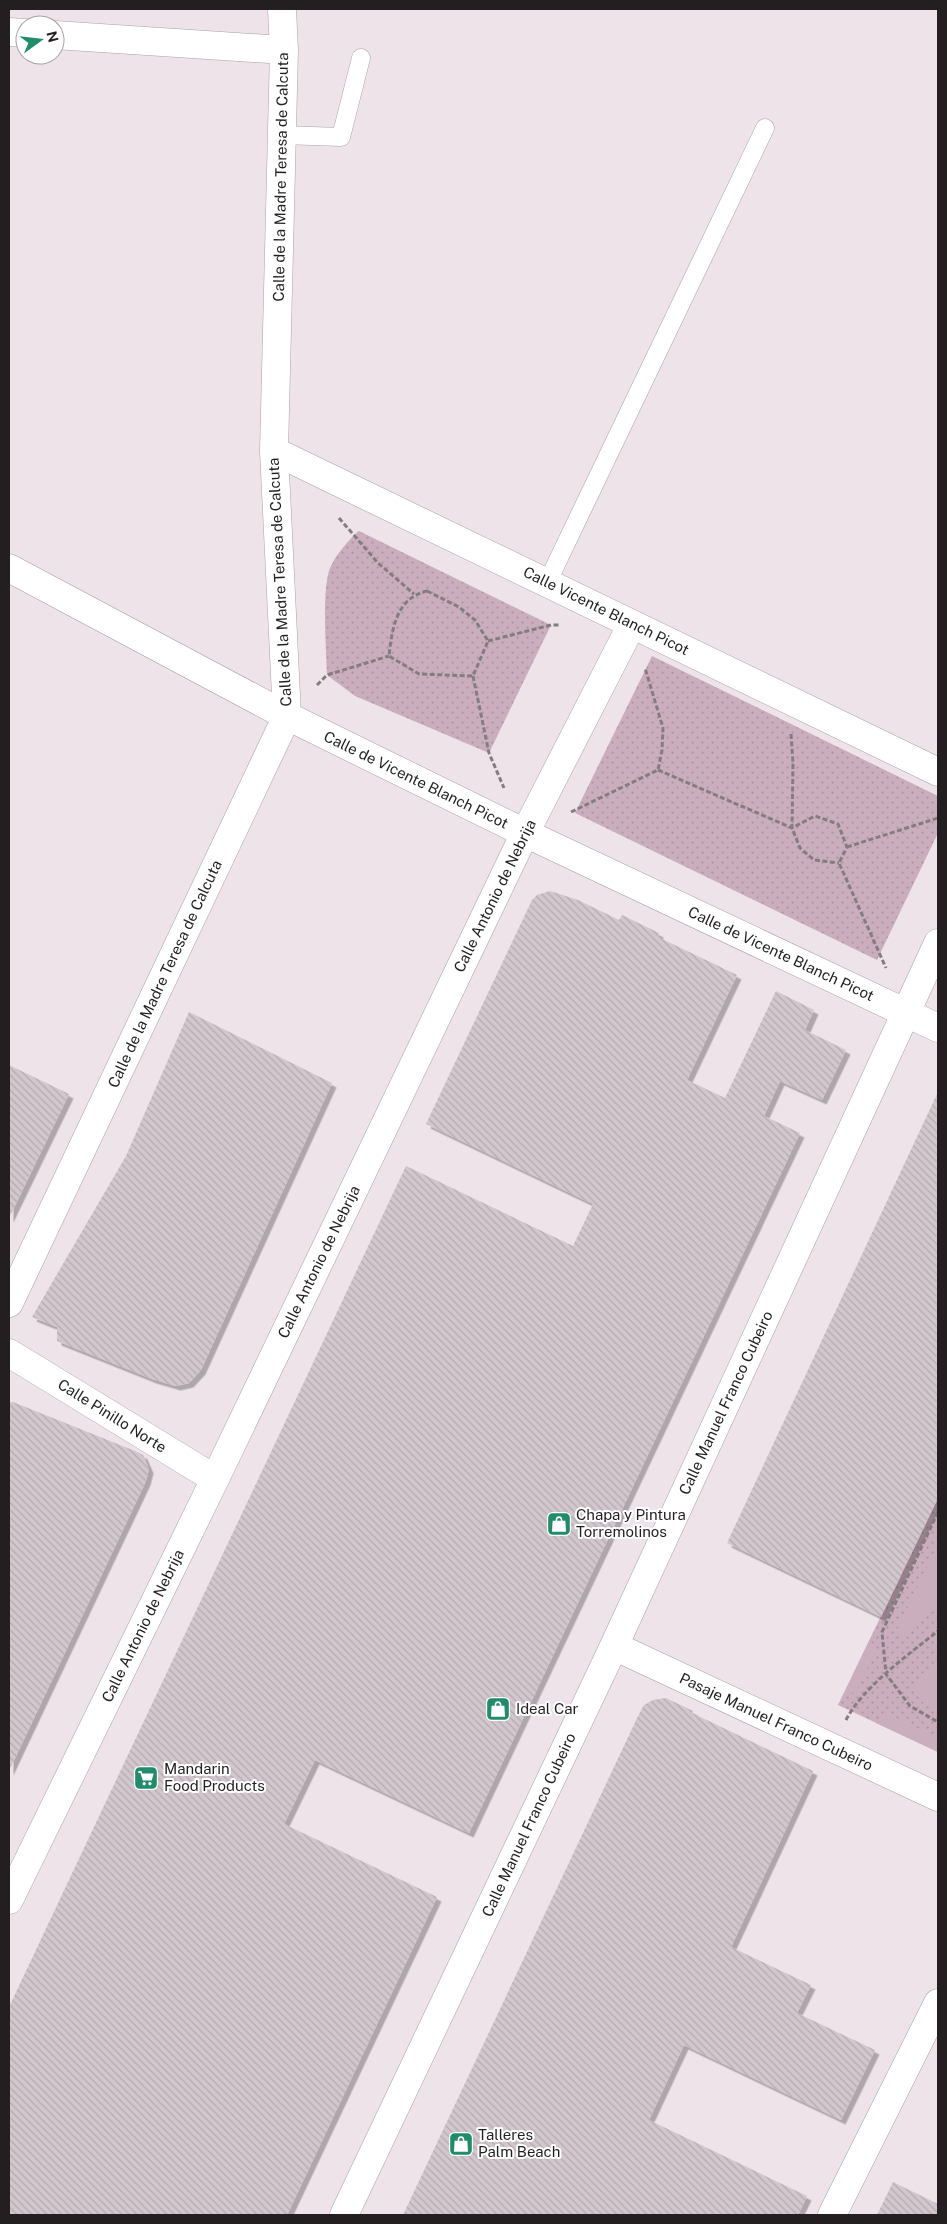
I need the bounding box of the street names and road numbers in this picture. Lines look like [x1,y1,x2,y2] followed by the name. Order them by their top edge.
[270,52,291,302] street label: Calle de la Madre Teresa de Calcuta
[264,457,295,707] street label: Calle de la Madre Teresa de Calcuta
[521,563,692,658] street label: Calle Vicente Blanch Picot
[321,727,511,832] street label: Calle de Vicente Blanch Picot
[450,817,539,975] street label: Calle Antonio de Nebrija
[104,857,225,1090] street label: Calle de la Madre Teresa de Calcuta
[686,903,877,1004] street label: Calle de Vicente Blanch Picot
[274,1183,363,1341] street label: Calle Antonio de Nebrija
[675,1308,776,1497] street label: Calle Manuel Franco Cubeiro
[55,1375,170,1456] street label: Calle Pinillo Norte
[98,1547,187,1705] street label: Calle Antonio de Nebrija
[677,1669,876,1774] street label: Pasaje Manuel Franco Cubeiro
[478,1730,579,1919] street label: Calle Manuel Franco Cubeiro

